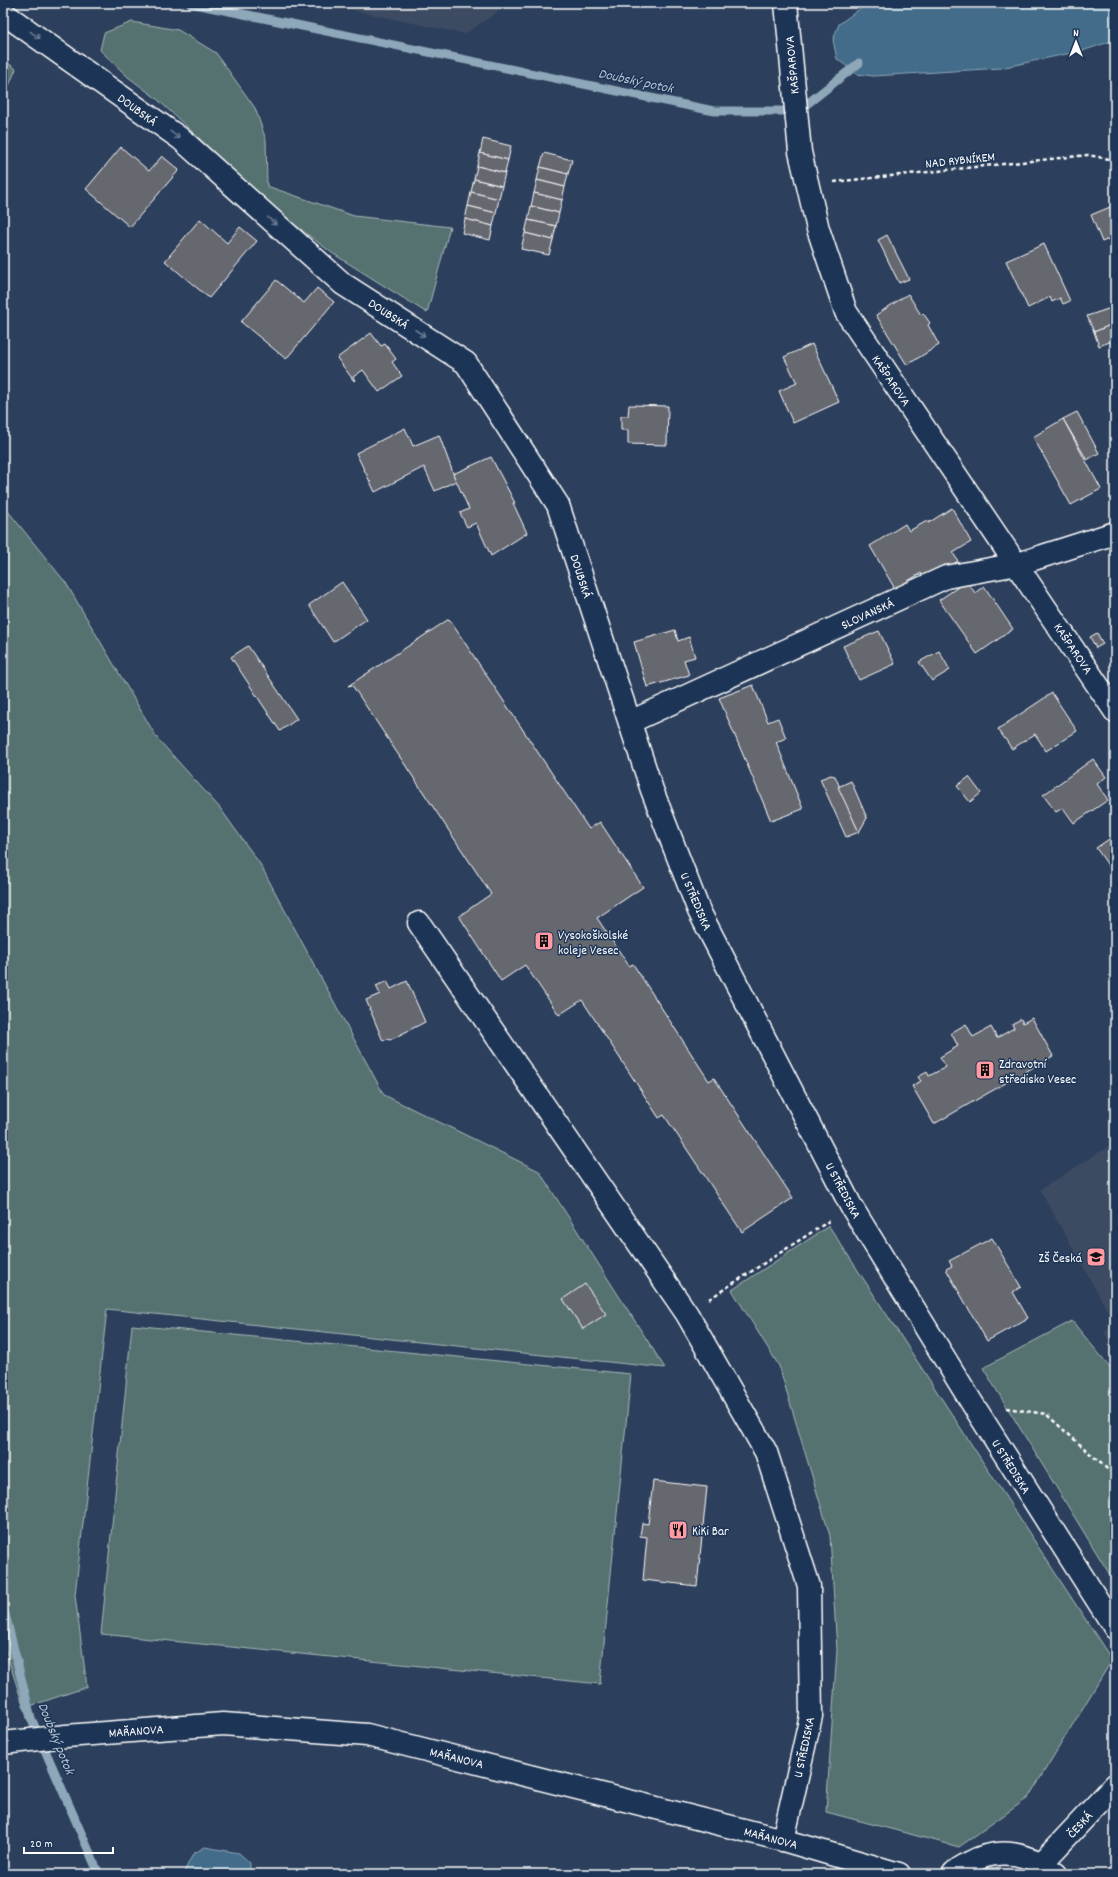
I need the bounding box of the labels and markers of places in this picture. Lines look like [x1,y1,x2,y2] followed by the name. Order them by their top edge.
[558,927,629,961] place label: Vysokoškolské koleje Vesec
[533,930,555,952] building icon: Vysokoškolské koleje Vesec
[999,1056,1076,1090] place label: Zdravotní středisko Vesec
[974,1059,996,1081] building icon: Zdravotní středisko Vesec
[1085,1246,1107,1268] school or university icon: ZŠ Česká
[1039,1250,1082,1269] place label: ZŠ Česká
[667,1519,689,1541] restaurant icon: KiKi Bar
[692,1523,729,1542] place label: KiKi Bar

